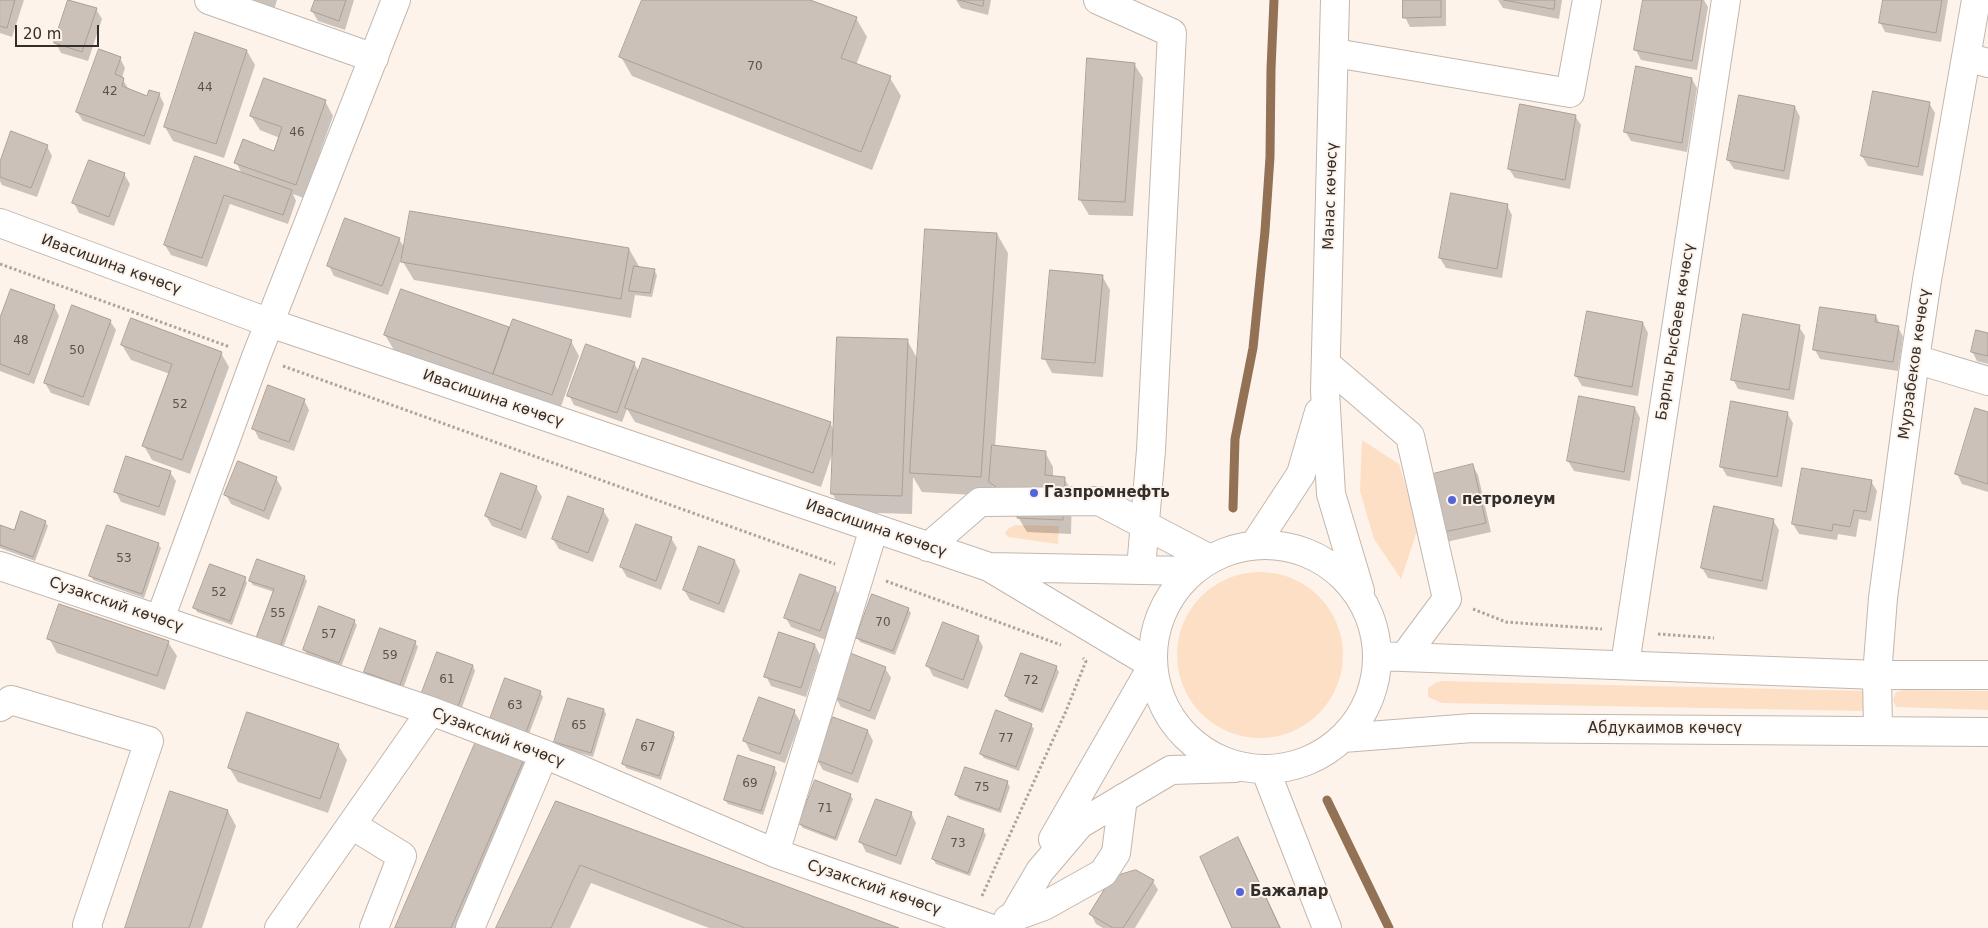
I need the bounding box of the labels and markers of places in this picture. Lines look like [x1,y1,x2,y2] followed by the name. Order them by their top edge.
[1044,484,1170,502] place label: Газпромнефть
[1028,487,1040,499] marker: Газпромнефть
[1462,491,1555,509] place label: петролеум
[1446,494,1458,506] marker: петролеум
[1250,883,1328,901] place label: Бажалар
[1234,886,1246,898] marker: Бажалар

